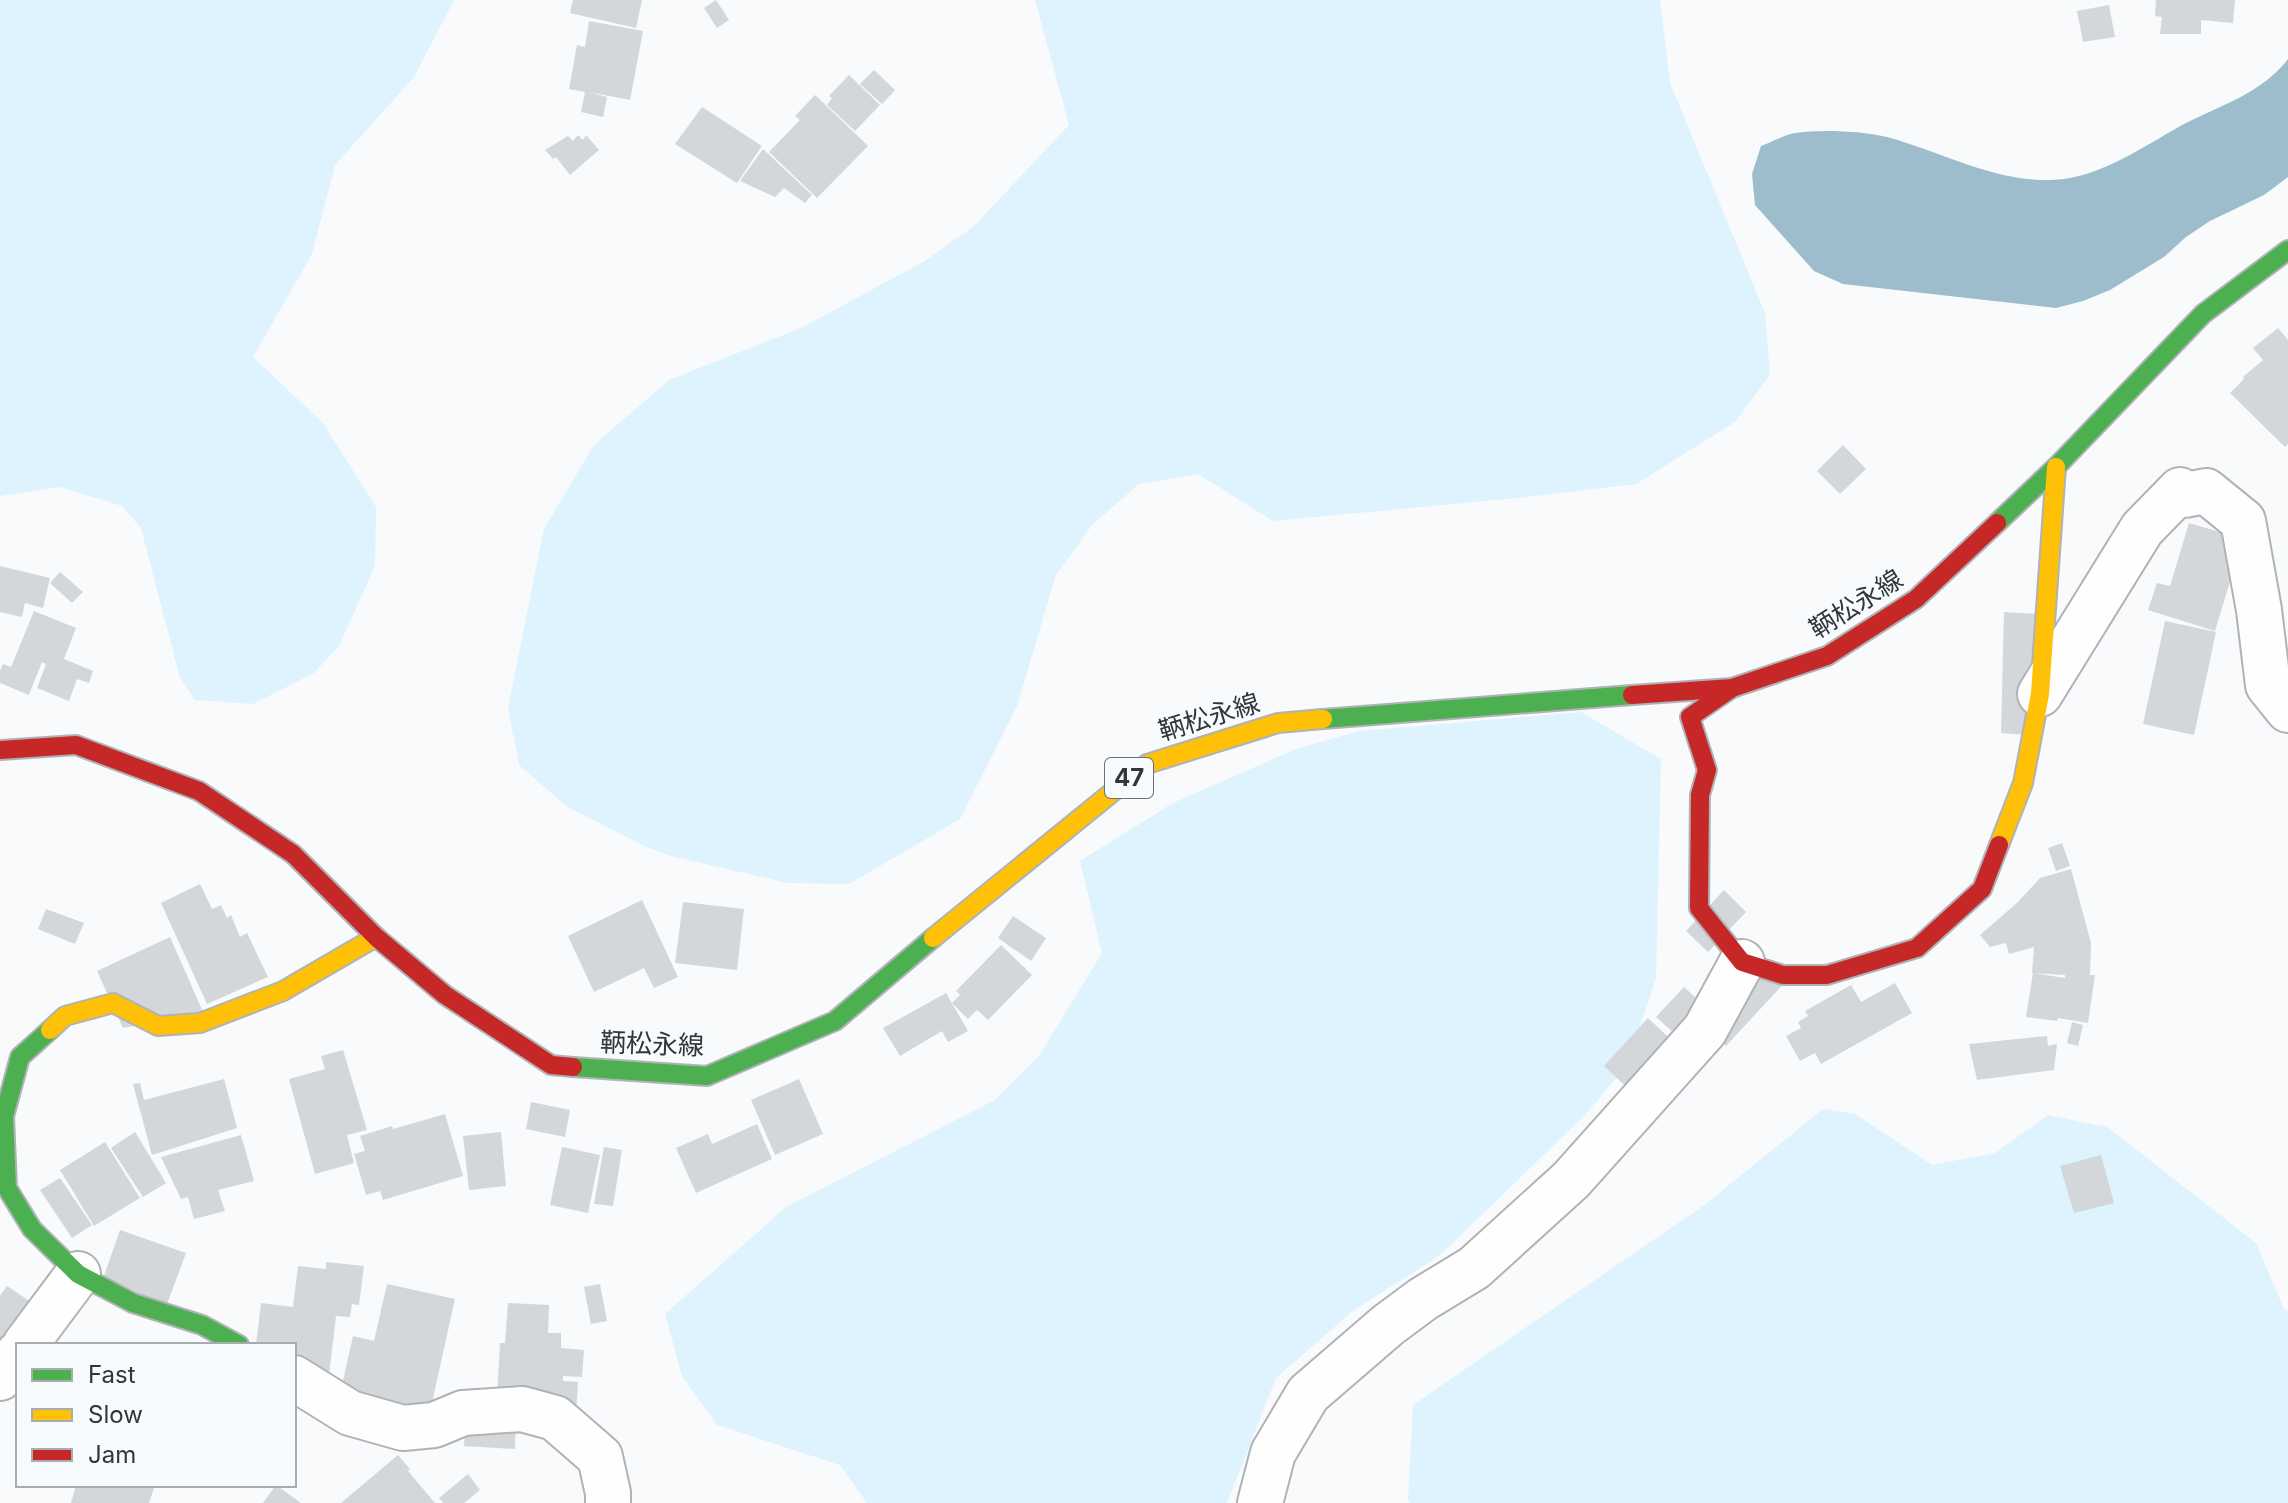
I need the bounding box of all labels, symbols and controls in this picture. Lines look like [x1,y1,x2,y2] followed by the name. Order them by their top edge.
[1803,563,1908,644] street label: 鞆松永線
[1155,686,1263,747] street label: 鞆松永線
[1105,758,1153,798] road number: 47
[600,1026,705,1061] street label: 鞆松永線
[16,1343,296,1487] legend
[88,1360,136,1389] text: Fast
[88,1400,143,1429] text: Slow
[88,1440,136,1469] text: Jam

